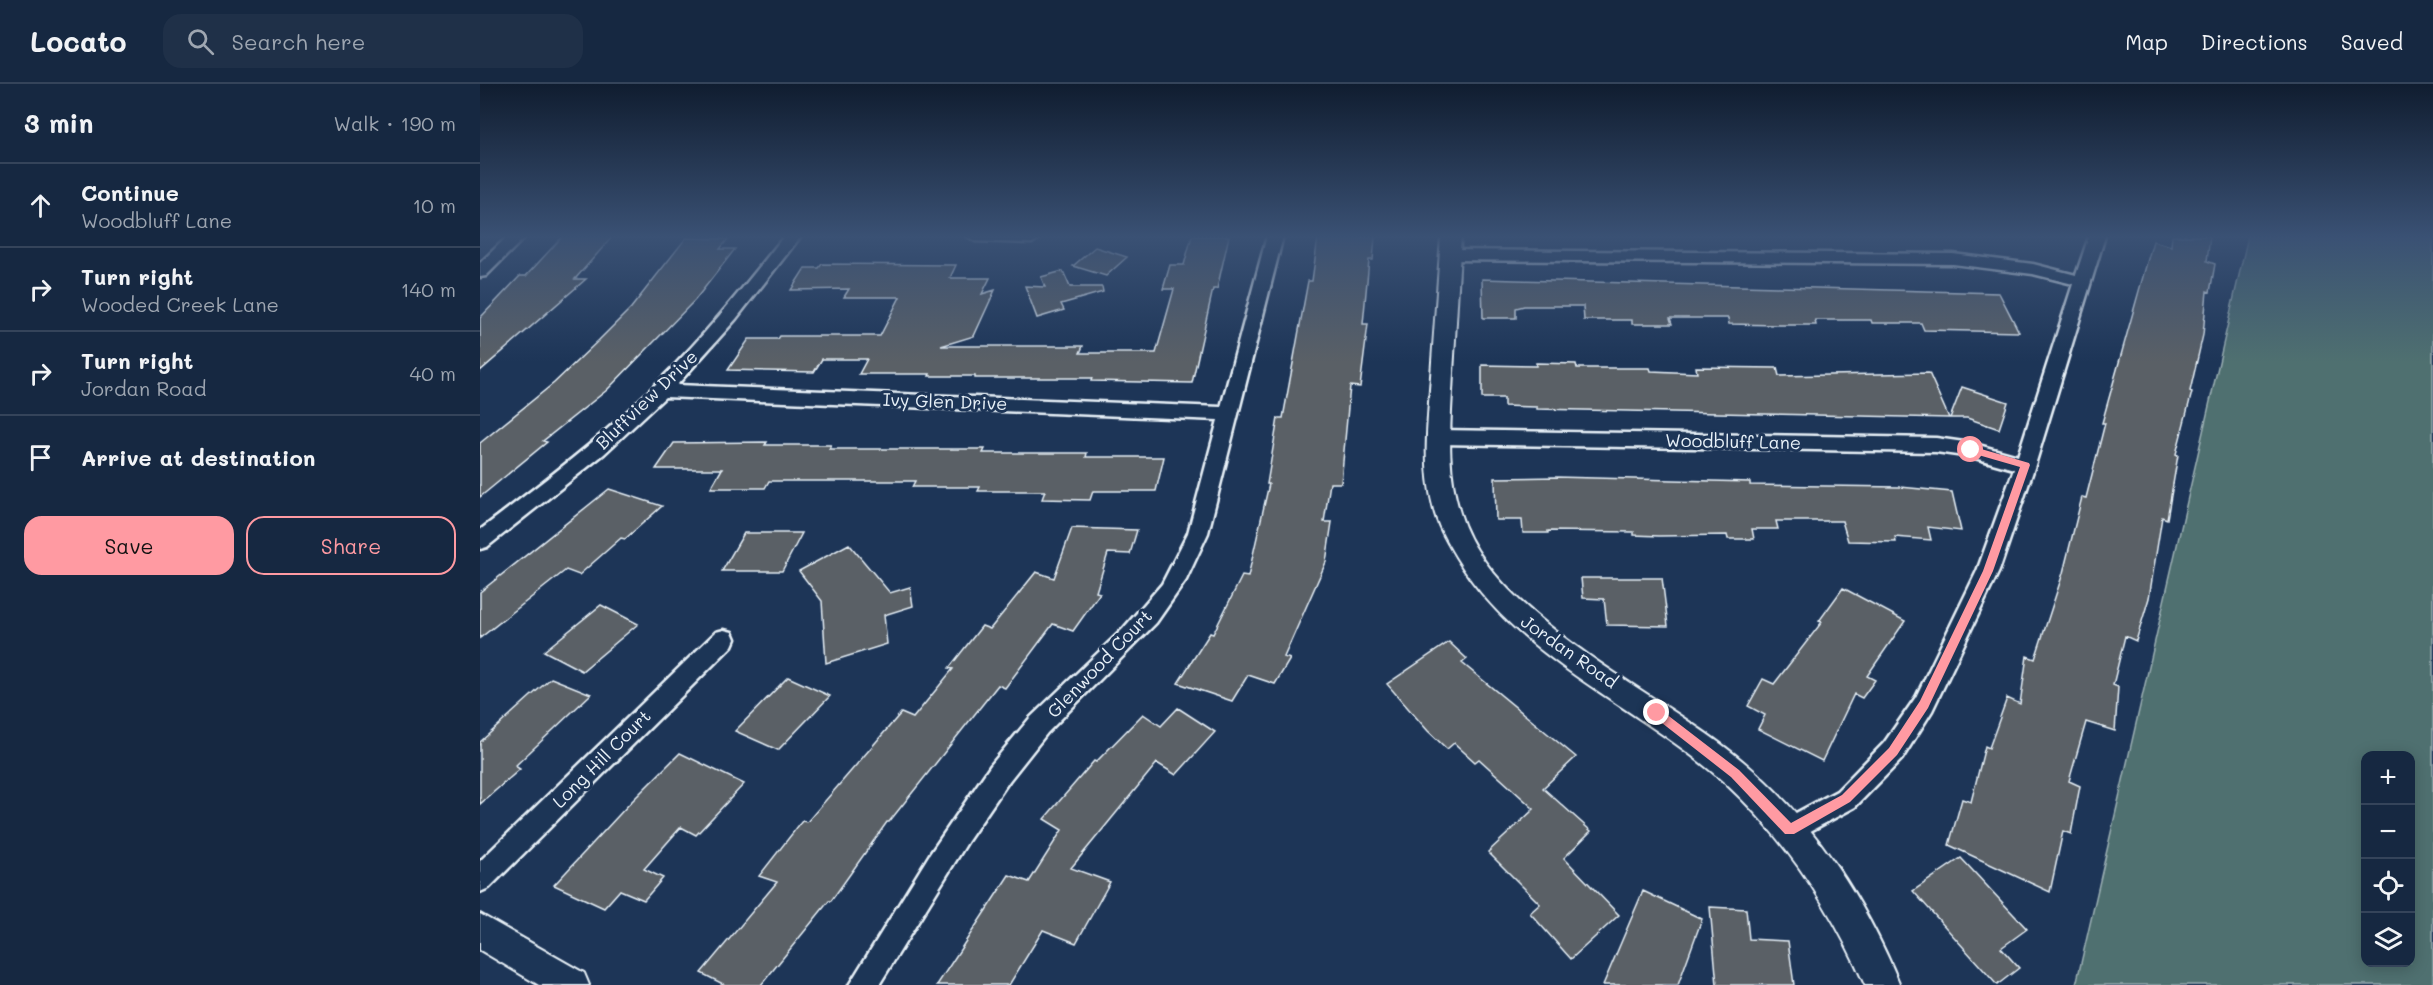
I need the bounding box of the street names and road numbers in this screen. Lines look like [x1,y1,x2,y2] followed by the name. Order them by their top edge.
[590,344,702,454] street label: Bluffview Drive
[882,387,1008,415] street label: Ivy Glen Drive
[1665,428,1801,454] street label: Woodbluff Lane
[1041,604,1157,723] street label: Glenwood Court
[1516,609,1623,693] street label: Jordan Road
[547,704,656,813] street label: Long Hill Court

